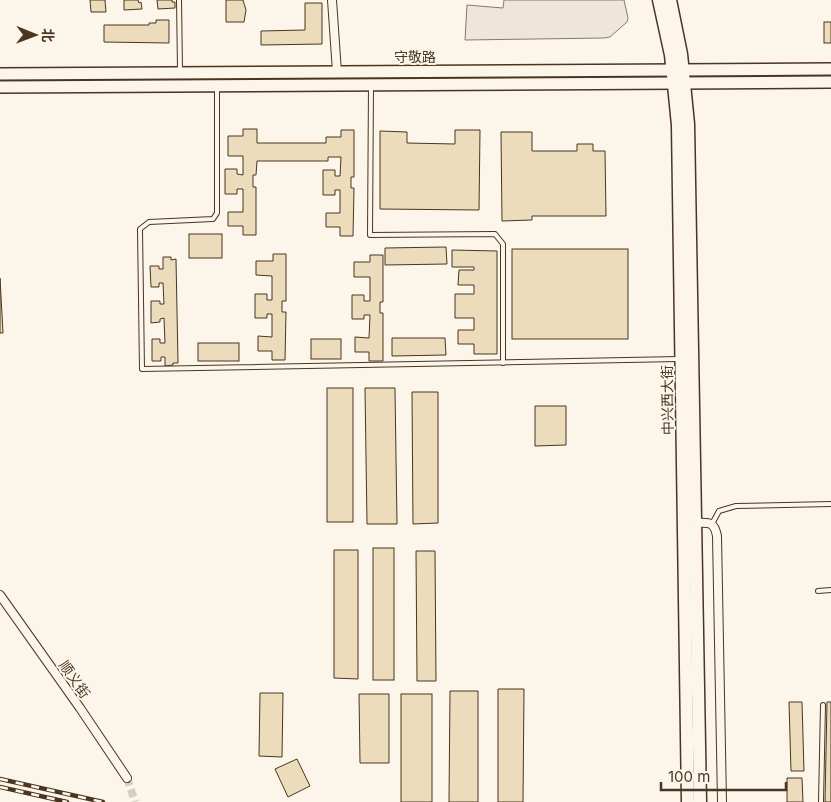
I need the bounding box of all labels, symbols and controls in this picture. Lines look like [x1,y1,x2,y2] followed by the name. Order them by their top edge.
[10,10,60,60] north arrow
[40,28,57,42] text: 北
[394,48,436,65] street label: 守敬路
[658,365,676,435] street label: 中兴西大街
[56,657,94,701] street label: 顺义街
[661,760,786,792] scale bar
[668,767,710,786] text: 100 m

